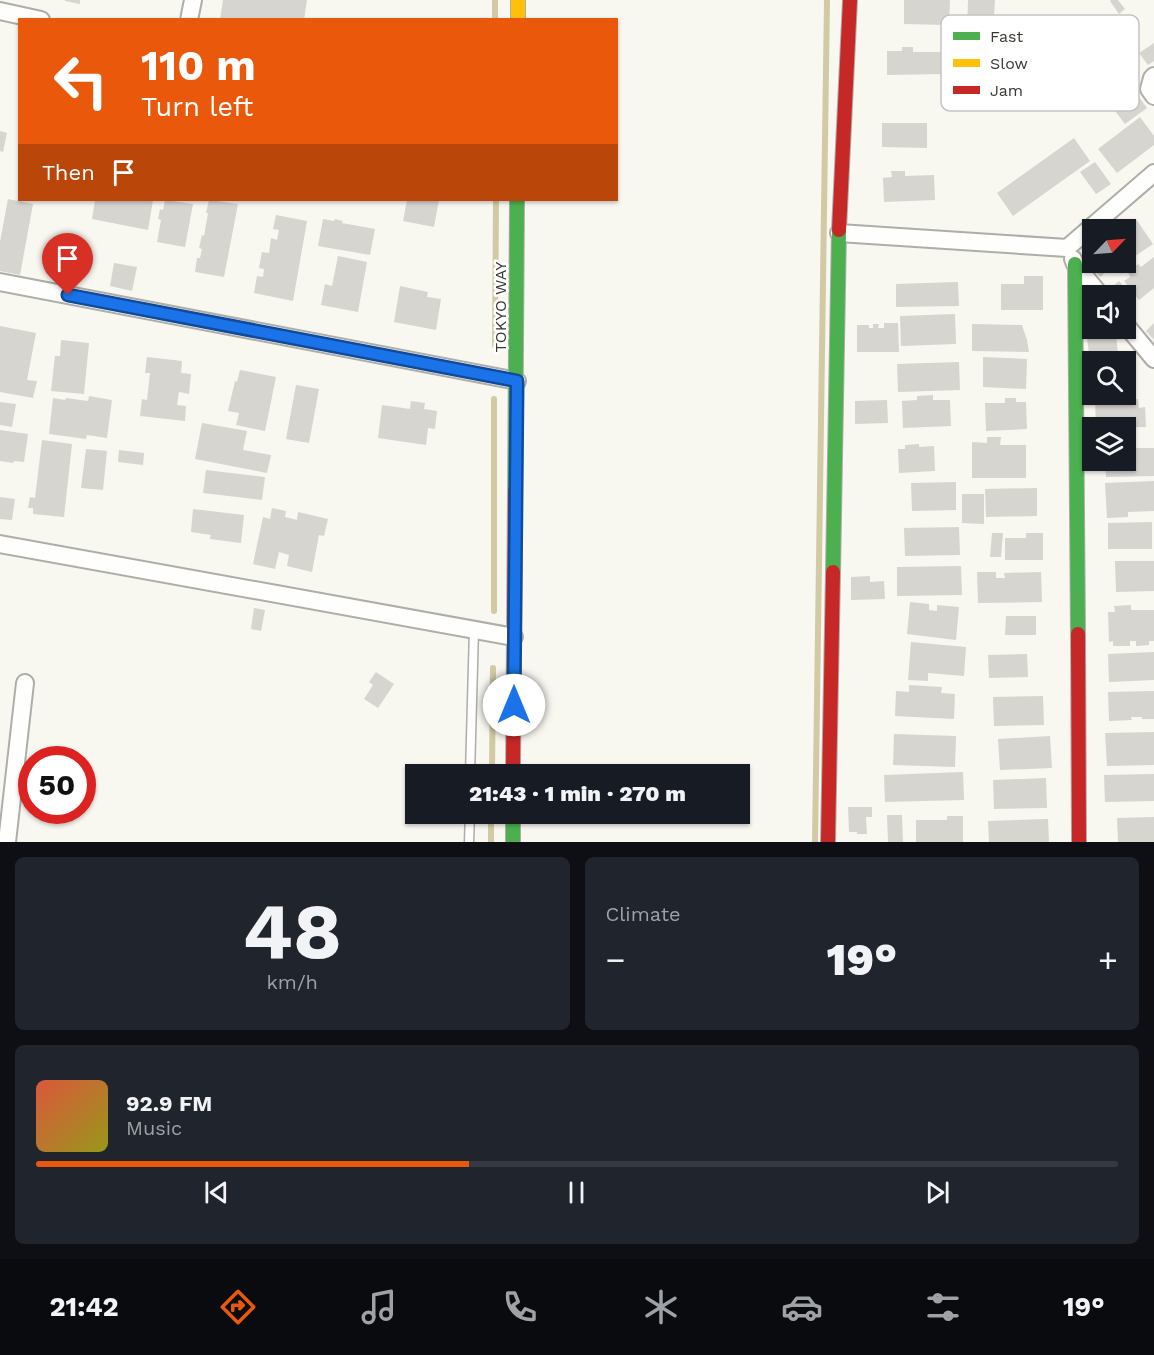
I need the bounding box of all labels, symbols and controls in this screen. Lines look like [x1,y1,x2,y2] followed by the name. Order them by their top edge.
[941,15,1139,111] legend
[990,27,1023,46] text: Fast
[141,41,256,90] text: 110 m
[42,42,120,120] icon: left
[990,54,1028,73] text: Slow
[990,81,1023,100] text: Jam
[141,91,253,123] text: Turn left
[107,156,140,189] icon: arrive
[42,160,95,185] text: Then
[1082,219,1136,273] north arrow
[1082,219,1136,471] map controls
[42,233,93,295] pin
[51,242,84,275] icon: arrive
[491,261,510,353] street label: TOKYO WAY
[1082,285,1136,339] button: sound
[1082,351,1136,405] button: search
[1082,417,1136,471] button: layers
[482,673,546,737] position arrow
[18,746,96,824] speed limit sign: 50
[469,781,686,806] text: 21:43 · 1 min · 270 m
[243,885,342,977] text: 48
[606,902,681,926] text: Climate
[826,933,897,986] text: 19°
[606,940,625,979] text: −
[1098,940,1118,979] text: +
[266,970,318,994] text: km/h
[126,1091,212,1116] text: 92.9 FM
[126,1116,182,1140] text: Music
[200,1176,233,1209] icon: previous
[560,1176,593,1209] icon: pause
[921,1176,954,1209] icon: next
[217,1286,259,1328] icon: directions
[358,1286,400,1328] icon: music
[499,1286,541,1328] icon: phone
[640,1286,682,1328] icon: climate
[781,1286,823,1328] icon: car
[922,1286,964,1328] icon: filters
[49,1291,119,1323] text: 21:42
[1063,1291,1105,1323] text: 19°

